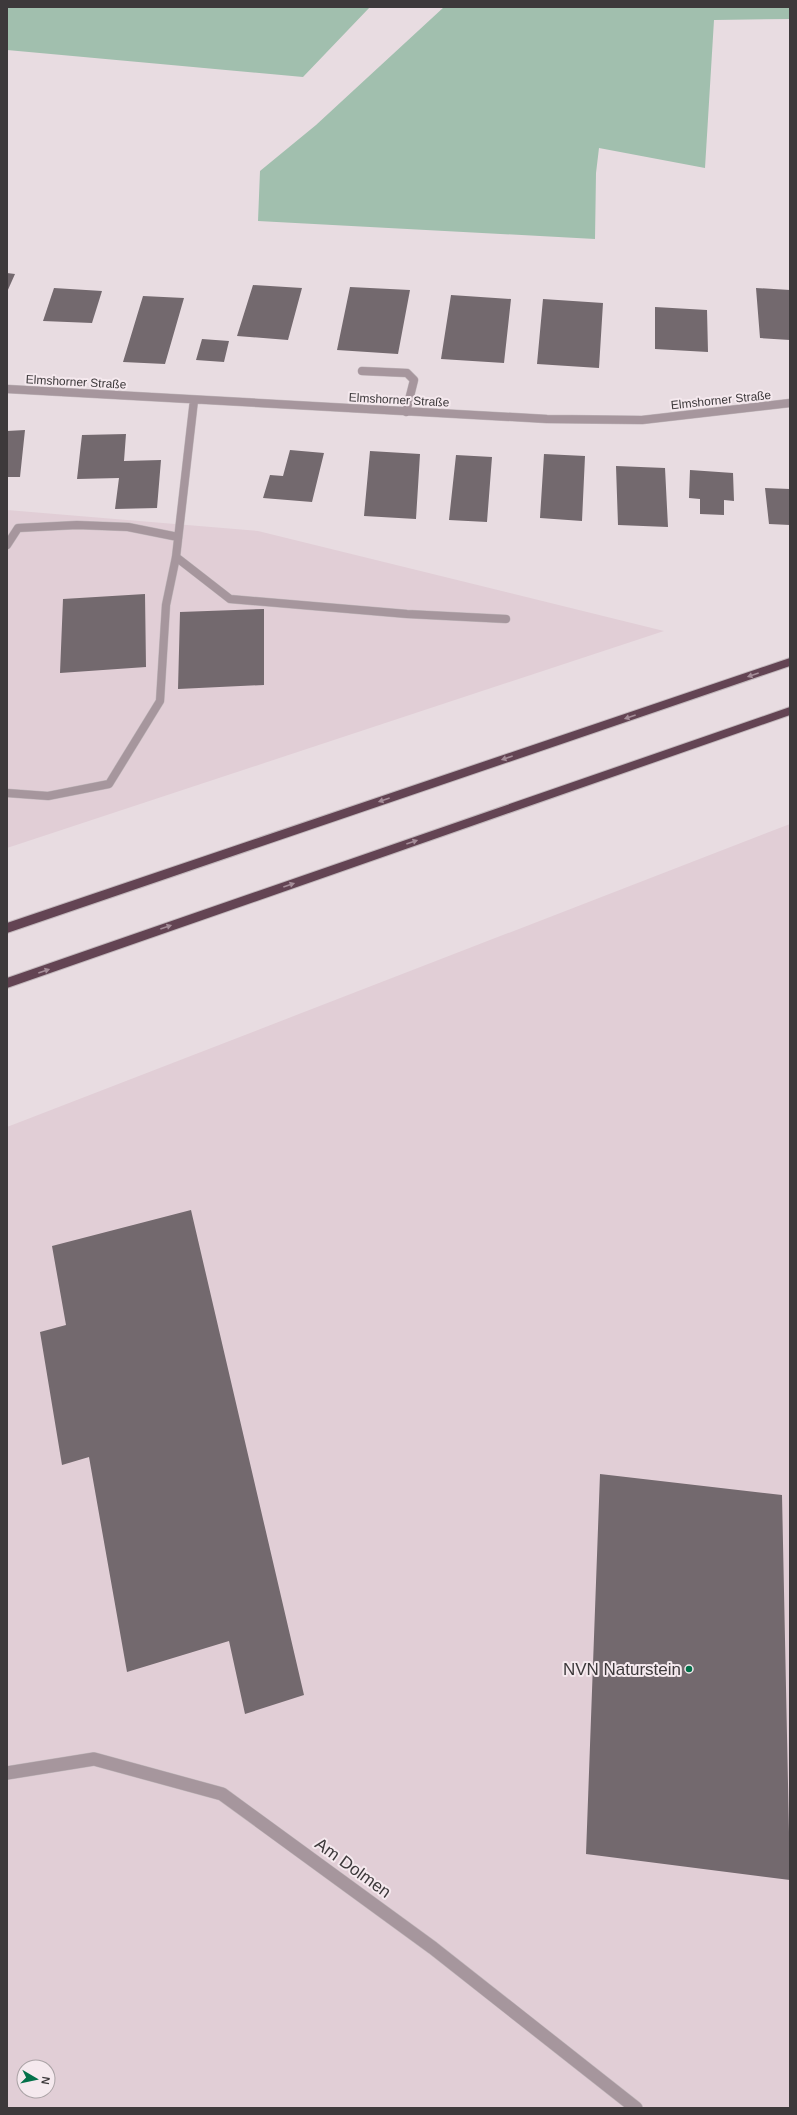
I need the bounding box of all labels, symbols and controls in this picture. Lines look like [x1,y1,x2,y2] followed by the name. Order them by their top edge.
[25,372,127,392] street label: Elmshorner Straße
[670,388,772,412] street label: Elmshorner Straße
[348,390,450,410] street label: Elmshorner Straße
[747,672,759,678] one-way arrow
[624,714,636,720] one-way arrow
[500,755,512,761] one-way arrow
[377,797,389,803] one-way arrow
[406,839,418,845] one-way arrow
[284,881,296,887] one-way arrow
[161,924,173,930] one-way arrow
[38,967,50,973] one-way arrow
[563,1660,681,1679] place label: NVN Naturstein
[684,1664,694,1674] marker: NVN Naturstein
[311,1834,395,1902] street label: Am Dolmen
[16,2059,56,2099] north arrow
[39,2076,52,2085] text: N

